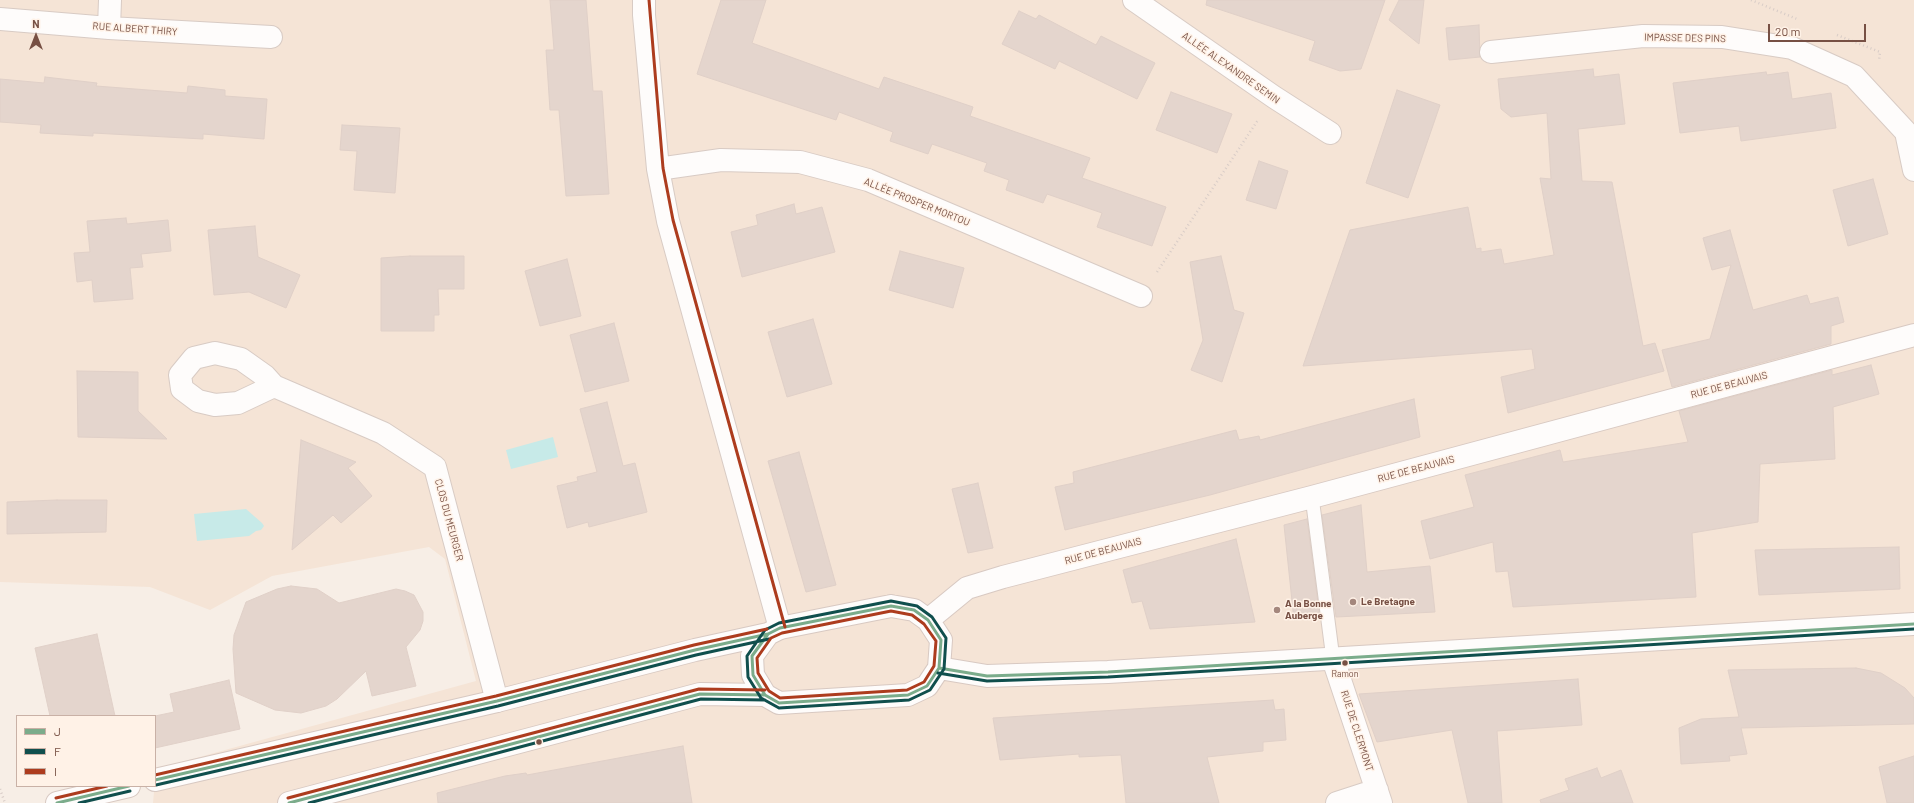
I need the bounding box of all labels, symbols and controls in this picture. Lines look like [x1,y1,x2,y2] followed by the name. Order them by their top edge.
[16,16,56,56] north arrow
[1770,16,1868,42] scale bar
[32,17,40,30] text: N
[92,20,178,38] street label: RUE ALBERT THIRY
[1775,24,1801,38] text: 20 m
[1180,30,1282,106] street label: ALLÉE ALEXANDRE SEMIN
[1644,31,1726,45] street label: IMPASSE DES PINS
[862,175,972,229] street label: ALLÉE PROSPER MORTOU
[1689,369,1769,401] street label: RUE DE BEAUVAIS
[1376,453,1456,485] street label: RUE DE BEAUVAIS
[432,478,466,562] street label: CLOS DU MEURGER
[1063,535,1143,567] street label: RUE DE BEAUVAIS
[1361,596,1415,608] place label: Le Bretagne
[1348,597,1358,607] marker: Le Bretagne
[1285,598,1332,622] place label: A la Bonne Auberge
[1272,605,1282,615] marker: A la Bonne Auberge
[1340,658,1350,668] marker: Ramon
[1331,669,1359,679] place label: Ramon
[1338,689,1376,773] street label: RUE DE CLERMONT
[16,715,156,787] legend
[54,724,61,738] text: J
[534,737,544,747] unlabelled marker
[54,744,61,758] text: F
[54,764,57,778] text: I

